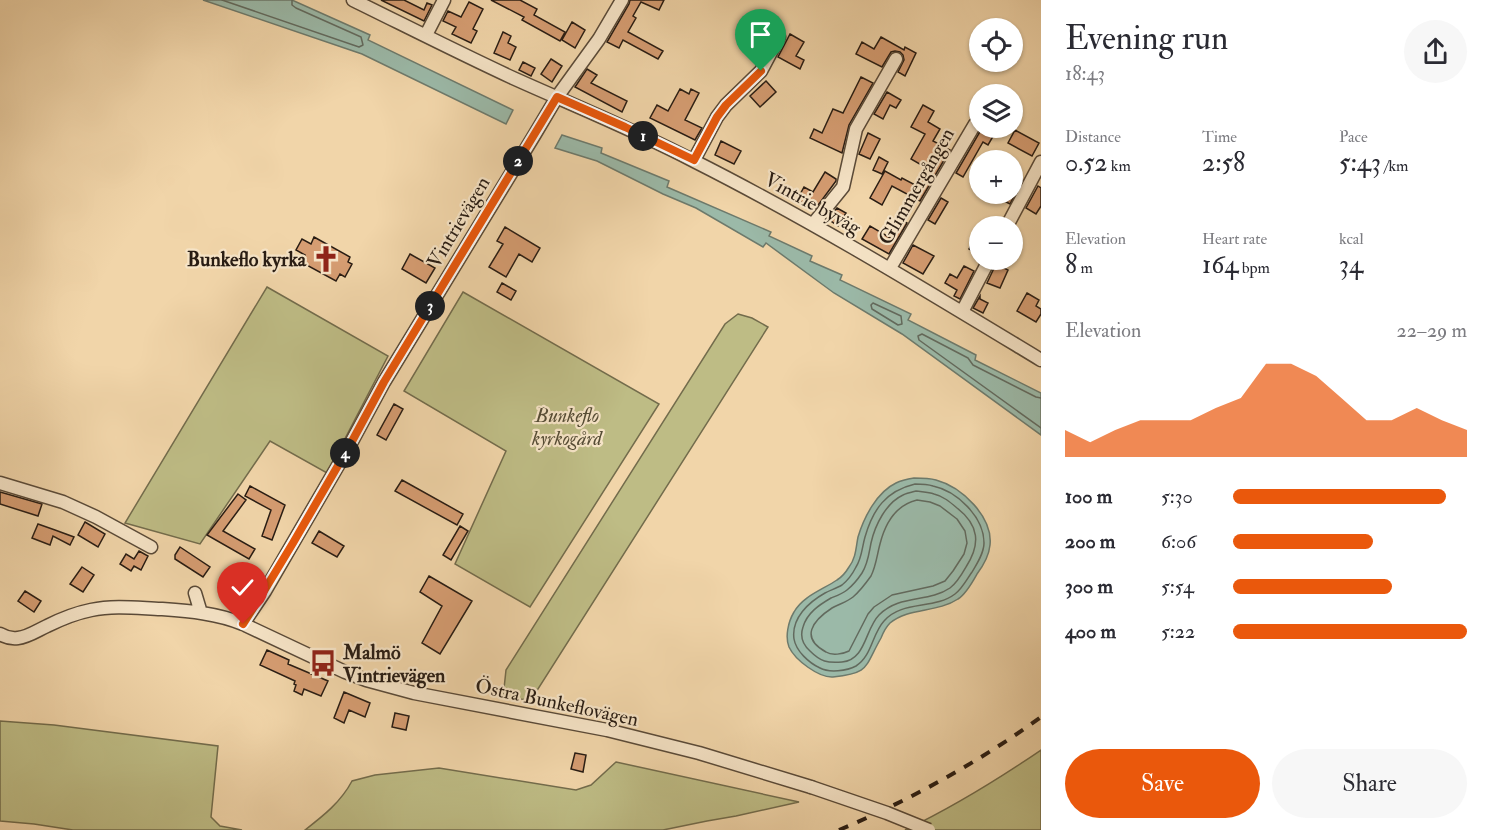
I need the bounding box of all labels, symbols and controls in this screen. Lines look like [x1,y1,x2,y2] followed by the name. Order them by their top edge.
[735,9,786,71] pin
[744,18,777,51] icon: arrive
[969,18,1023,270] map controls
[969,18,1023,72] button: locate
[1065,18,1228,59] text: Evening run
[1404,20,1467,83] button: share
[1065,61,1105,86] text: 18:43
[969,84,1023,138] button: layers
[628,121,658,151] pin: 1
[873,123,960,249] street label: Glimmergången
[640,126,646,146] text: 1
[1065,127,1121,147] text: Distance
[1202,127,1237,147] text: Time
[1339,127,1368,147] text: Pace
[503,146,533,176] pin: 2
[1065,147,1107,179] text: 0.52
[1202,147,1245,179] text: 2:58
[1339,147,1381,179] text: 5:43
[969,150,1023,204] button: +
[514,151,522,171] text: 2
[1107,156,1131,176] text: km
[1381,156,1408,176] text: /km
[760,167,866,241] street label: Vintrie byväg
[421,172,496,273] street label: Vintrievägen
[969,216,1023,270] button: −
[1065,229,1126,249] text: Elevation
[1202,229,1267,249] text: Heart rate
[1339,229,1364,249] text: kcal
[311,244,341,274] church icon: Bunkeflo kyrka
[187,247,307,273] place label: Bunkeflo kyrka
[1065,249,1077,281] text: 8
[1202,249,1238,281] text: 164
[1339,249,1363,281] text: 34
[1077,258,1093,278] text: m
[1238,258,1270,278] text: bpm
[415,291,445,321] pin: 3
[427,296,433,316] text: 3
[1065,318,1141,343] text: Elevation
[1397,318,1467,343] text: 22–29 m
[531,403,604,451] park label: Bunkeflo kyrkogård
[330,438,360,468] pin: 4
[341,443,349,463] text: 4
[1065,484,1112,509] text: 100 m
[1161,484,1193,509] text: 5:30
[1065,529,1115,554] text: 200 m
[1161,529,1196,554] text: 6:06
[217,562,268,624] pin
[226,571,259,604] icon: check
[1065,574,1113,599] text: 300 m
[1161,574,1194,599] text: 5:54
[1065,619,1116,644] text: 400 m
[1161,619,1195,644] text: 5:22
[342,640,446,689] place label: Malmö Vintrievägen
[308,648,338,678] bus stop icon: Malmö Vintrievägen
[473,673,641,732] street label: Östra Bunkeflovägen
[1065,749,1260,818] button: Save
[1272,749,1467,818] button: Share

